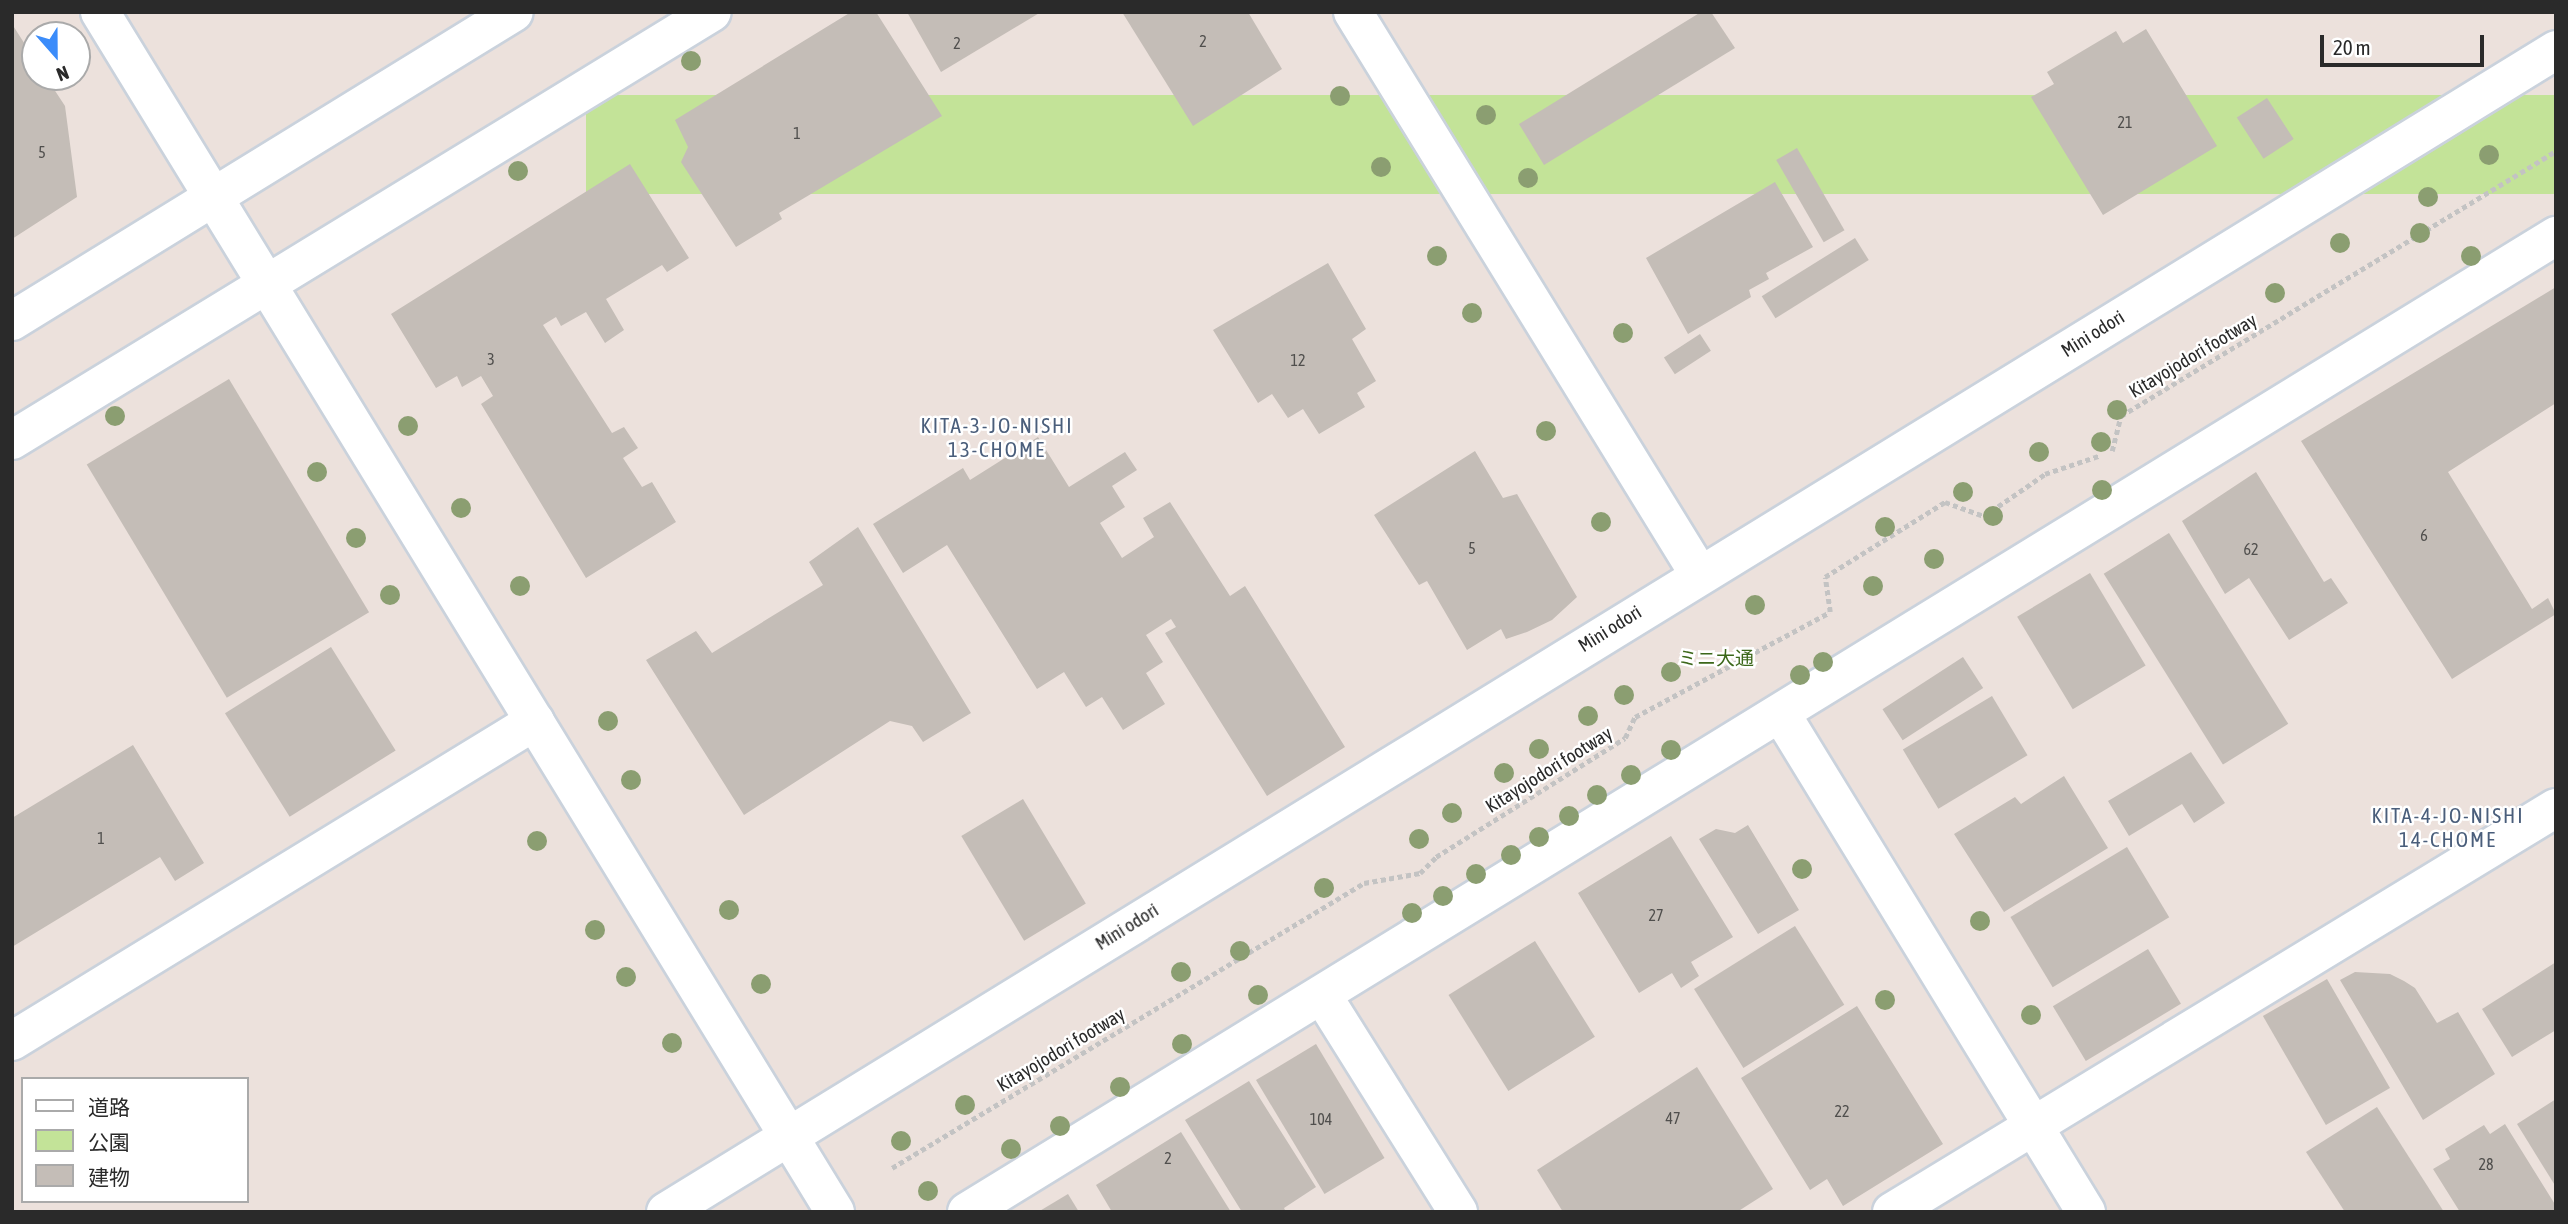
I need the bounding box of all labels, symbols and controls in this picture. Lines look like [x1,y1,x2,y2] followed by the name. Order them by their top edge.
[21,21,91,91] north arrow
[2323,21,2488,65] scale bar
[1199,31,1207,51] house number: 2
[953,33,961,53] house number: 2
[2333,35,2371,59] text: 20 m
[54,61,72,86] text: N
[2117,112,2133,132] house number: 21
[793,123,801,143] house number: 1
[38,142,46,162] house number: 5
[2057,306,2129,362] street label: Mini odori
[2125,309,2261,403] street label: Kitayojodori footway
[487,349,495,369] house number: 3
[1290,350,1306,370] house number: 12
[922,412,1072,462] district label: KITA-3-JO-NISHI 13-CHOME
[2420,525,2428,545] house number: 6
[1468,538,1476,558] house number: 5
[2243,539,2259,559] house number: 62
[1574,601,1646,657] street label: Mini odori
[1678,648,1754,670] park label: ミニ大通
[1482,722,1616,818] street label: Kitayojodori footway
[2373,802,2523,852] district label: KITA-4-JO-NISHI 14-CHOME
[97,828,105,848] house number: 1
[1091,899,1163,955] street label: Mini odori
[1648,905,1664,925] house number: 27
[993,1003,1129,1097] street label: Kitayojodori footway
[21,1077,248,1203] legend
[88,1095,130,1119] text: 道路
[1834,1101,1850,1121] house number: 22
[1665,1108,1681,1128] house number: 47
[1310,1109,1332,1129] house number: 104
[88,1130,130,1154] text: 公園
[1164,1148,1172,1168] house number: 2
[2478,1154,2494,1174] house number: 28
[88,1165,130,1189] text: 建物

